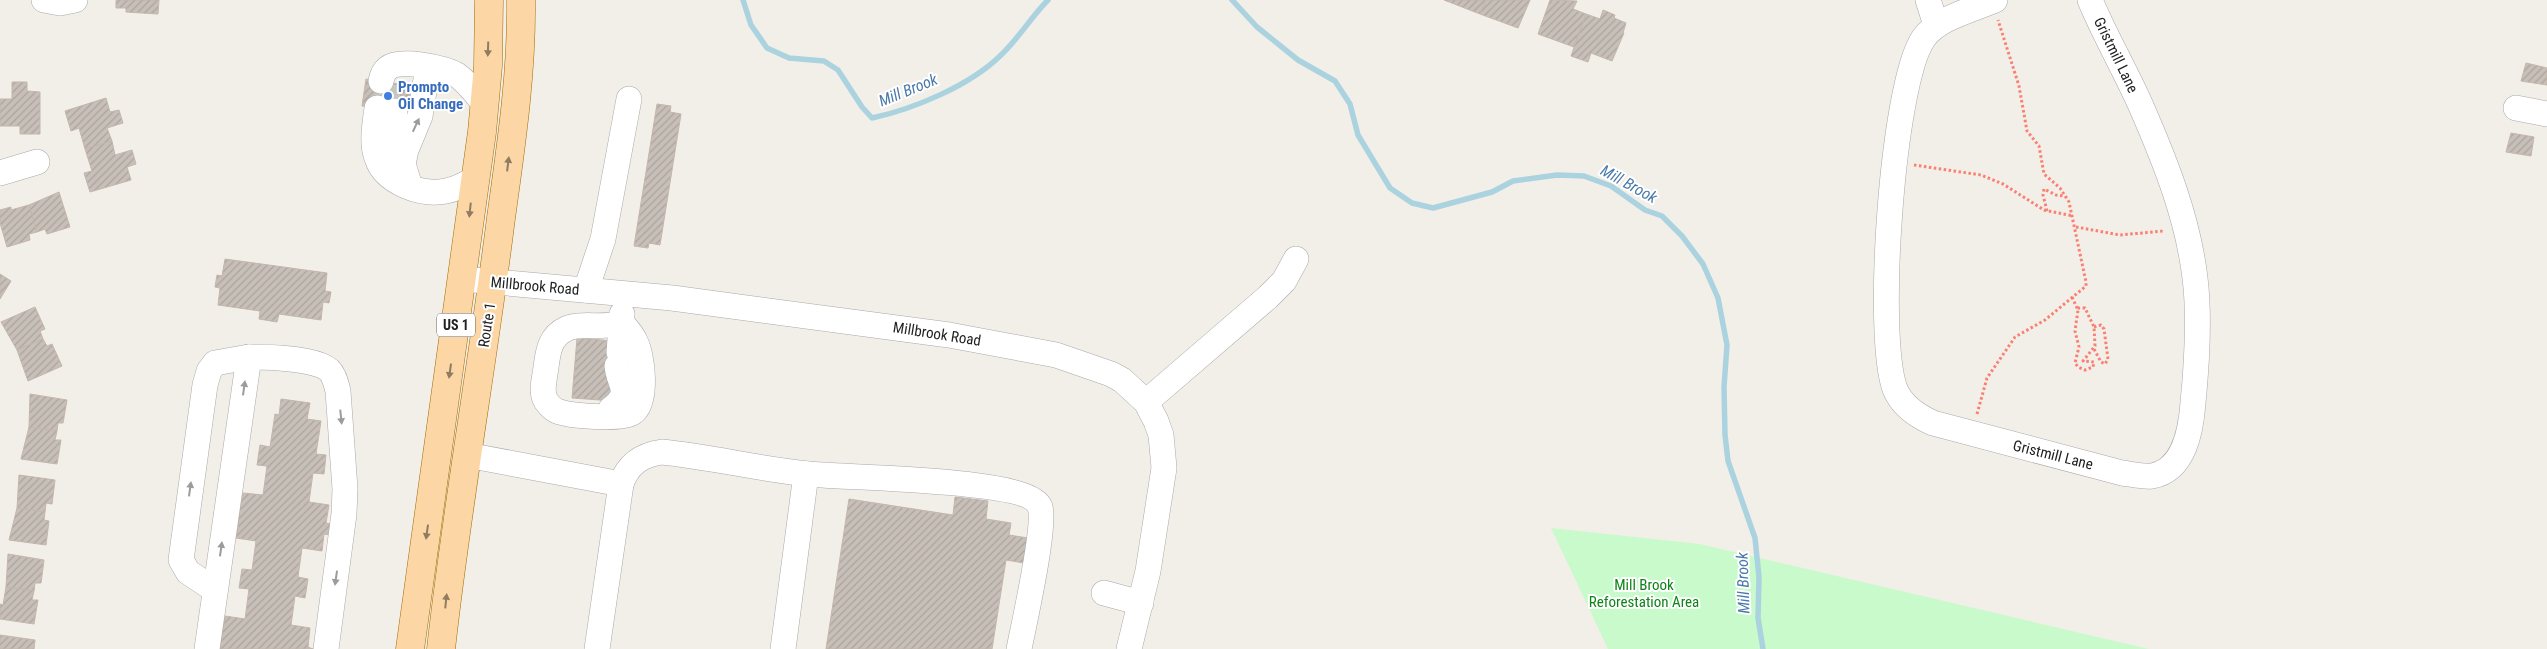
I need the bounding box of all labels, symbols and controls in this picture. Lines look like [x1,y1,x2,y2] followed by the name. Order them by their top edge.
[2090,14,2142,96] street label: Gristmill Lane
[484,41,492,57] one-way arrow
[876,69,941,110] water label: Mill Brook
[398,78,463,113] place label: Prompto Oil Change
[382,90,394,102] marker: Prompto Oil Change
[413,118,421,132] one-way arrow
[505,156,513,172] one-way arrow
[1597,161,1661,208] water label: Mill Brook
[466,202,474,218] one-way arrow
[490,273,580,299] street label: Millbrook Road
[475,301,499,349] street label: Route 1
[437,314,475,336] road number: US 1
[892,318,982,350] street label: Millbrook Road
[445,364,453,380] one-way arrow
[240,380,248,396] one-way arrow
[337,409,345,425] one-way arrow
[2011,436,2095,474] street label: Gristmill Lane
[187,481,195,497] one-way arrow
[423,524,431,540] one-way arrow
[217,540,225,556] one-way arrow
[1732,551,1754,614] water label: Mill Brook
[332,571,340,587] one-way arrow
[1589,576,1699,611] park label: Mill Brook Reforestation Area
[442,592,450,608] one-way arrow

